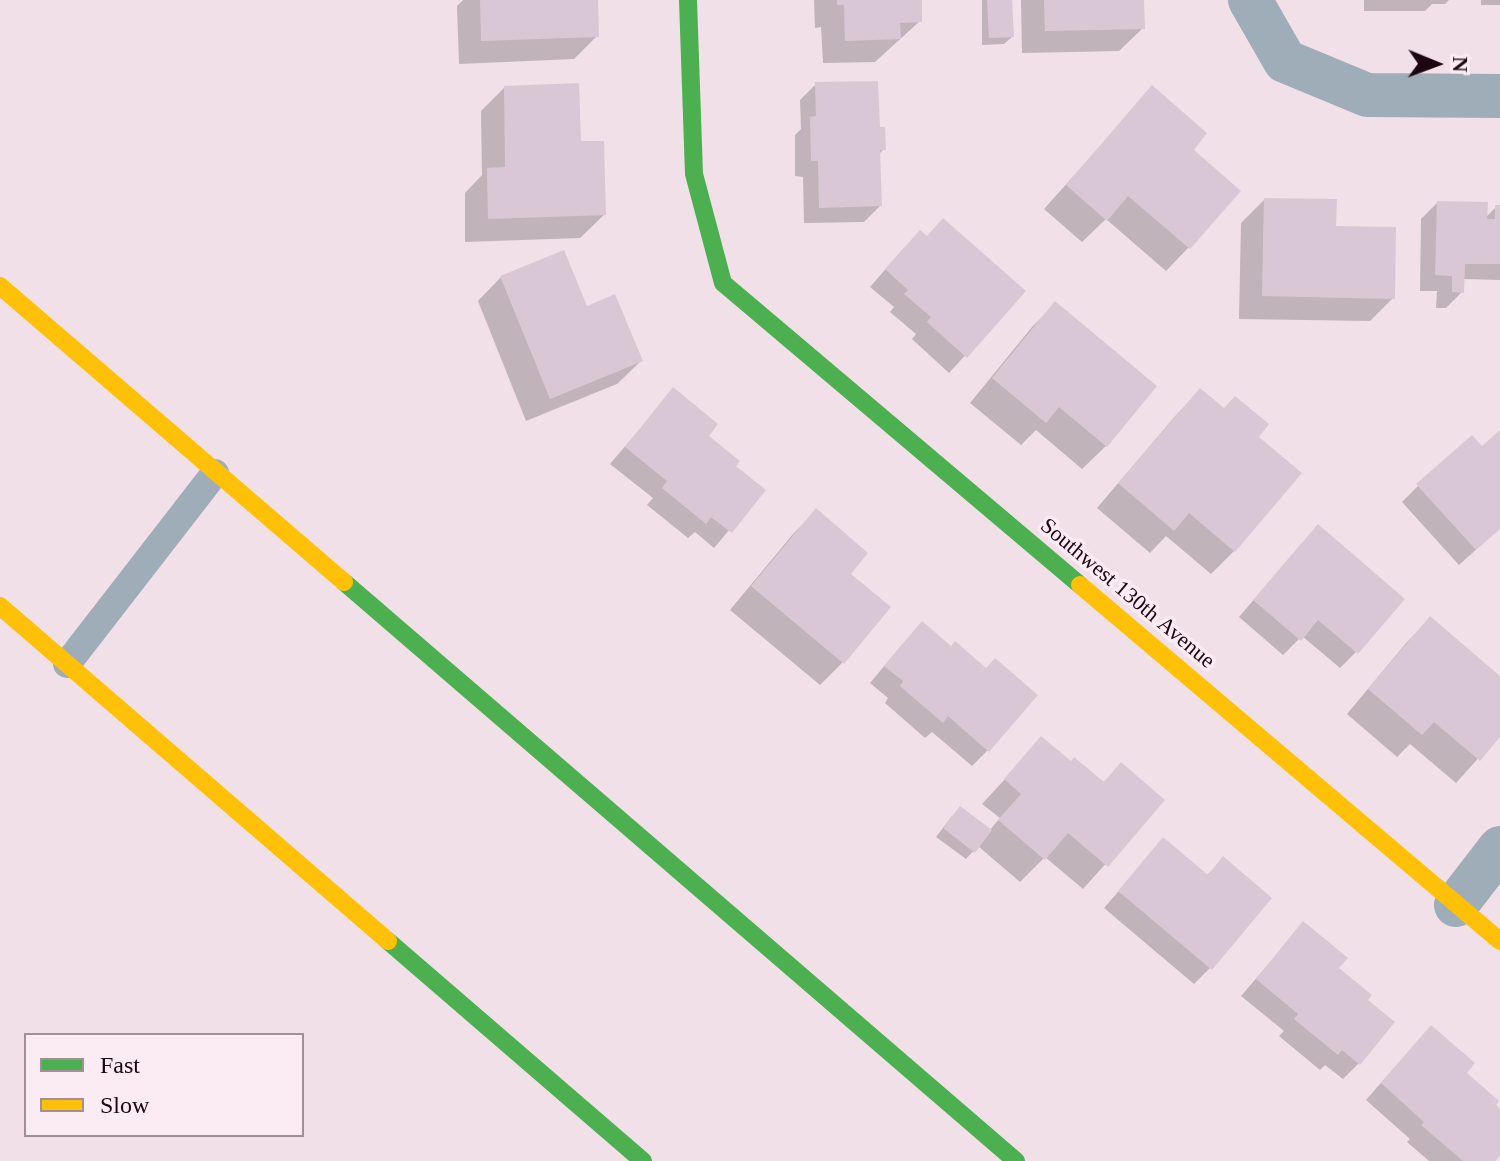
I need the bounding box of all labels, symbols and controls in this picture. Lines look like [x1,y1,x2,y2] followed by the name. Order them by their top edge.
[1396,24,1476,104] north arrow
[1448,56,1473,73] text: N
[1034,513,1220,675] street label: Southwest 130th Avenue
[24,1033,304,1137] legend
[100,1052,140,1078] text: Fast
[100,1092,149,1118] text: Slow

